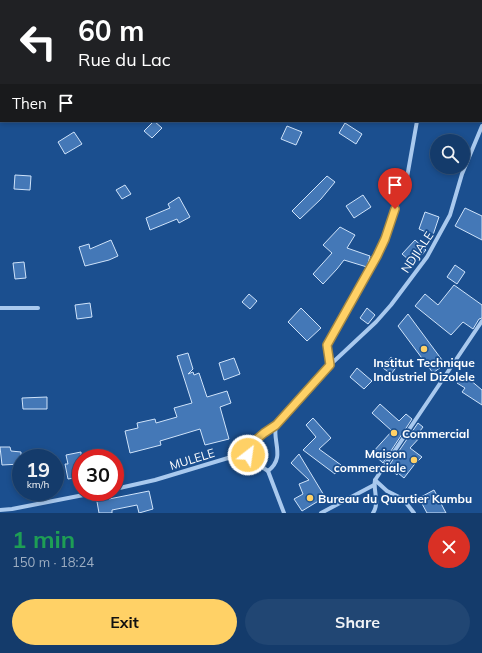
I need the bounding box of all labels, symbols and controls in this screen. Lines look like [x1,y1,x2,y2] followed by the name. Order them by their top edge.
[78,13,144,48] text: 60 m
[12,16,64,68] icon: left
[78,48,171,71] text: Rue du Lac
[55,92,77,114] icon: arrive
[12,94,47,113] text: Then
[430,134,470,174] map controls
[430,134,470,174] button: search
[378,168,412,209] pin
[384,174,406,196] icon: arrive
[398,228,436,276] street label: NDJIALE
[419,344,429,354] marker: Institut Technique Industriel Dizolele
[373,355,475,384] place label: Institut Technique Industriel Dizolele
[402,426,469,441] place label: Commercial
[389,428,399,438] marker: Commercial
[227,434,269,476] position arrow
[168,445,216,473] street label: MULELE
[334,446,406,475] place label: Maison commerciale
[72,449,124,501] speed limit sign: 30
[409,455,419,465] marker: Maison commerciale
[26,457,50,482] text: 19
[27,478,49,491] text: km/h
[318,491,472,506] place label: Bureau du Quartier Kumbu
[305,493,315,503] marker: Bureau du Quartier Kumbu
[12,524,75,554] text: 1 min
[428,526,470,568] button: close
[12,554,94,570] text: 150 m · 18:24
[12,599,237,645] button: Exit
[245,599,470,645] button: Share

